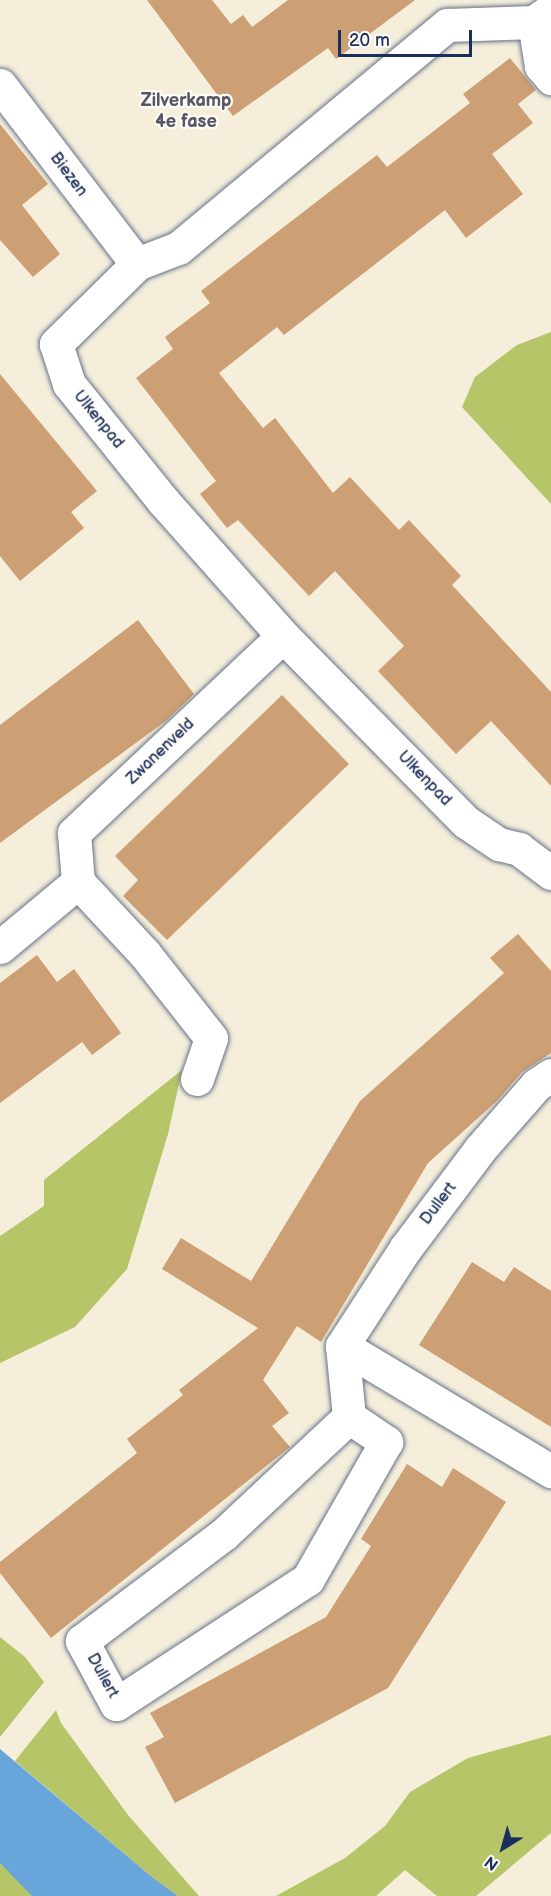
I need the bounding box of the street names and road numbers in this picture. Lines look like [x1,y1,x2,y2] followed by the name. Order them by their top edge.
[45,149,91,201] street label: Biezen
[69,387,127,453] street label: Ulkenpad
[123,715,199,789] street label: Zwanenveld
[393,748,455,810] street label: Ulkenpad
[417,1179,461,1229] street label: Dullert
[82,1650,122,1702] street label: Dullert

